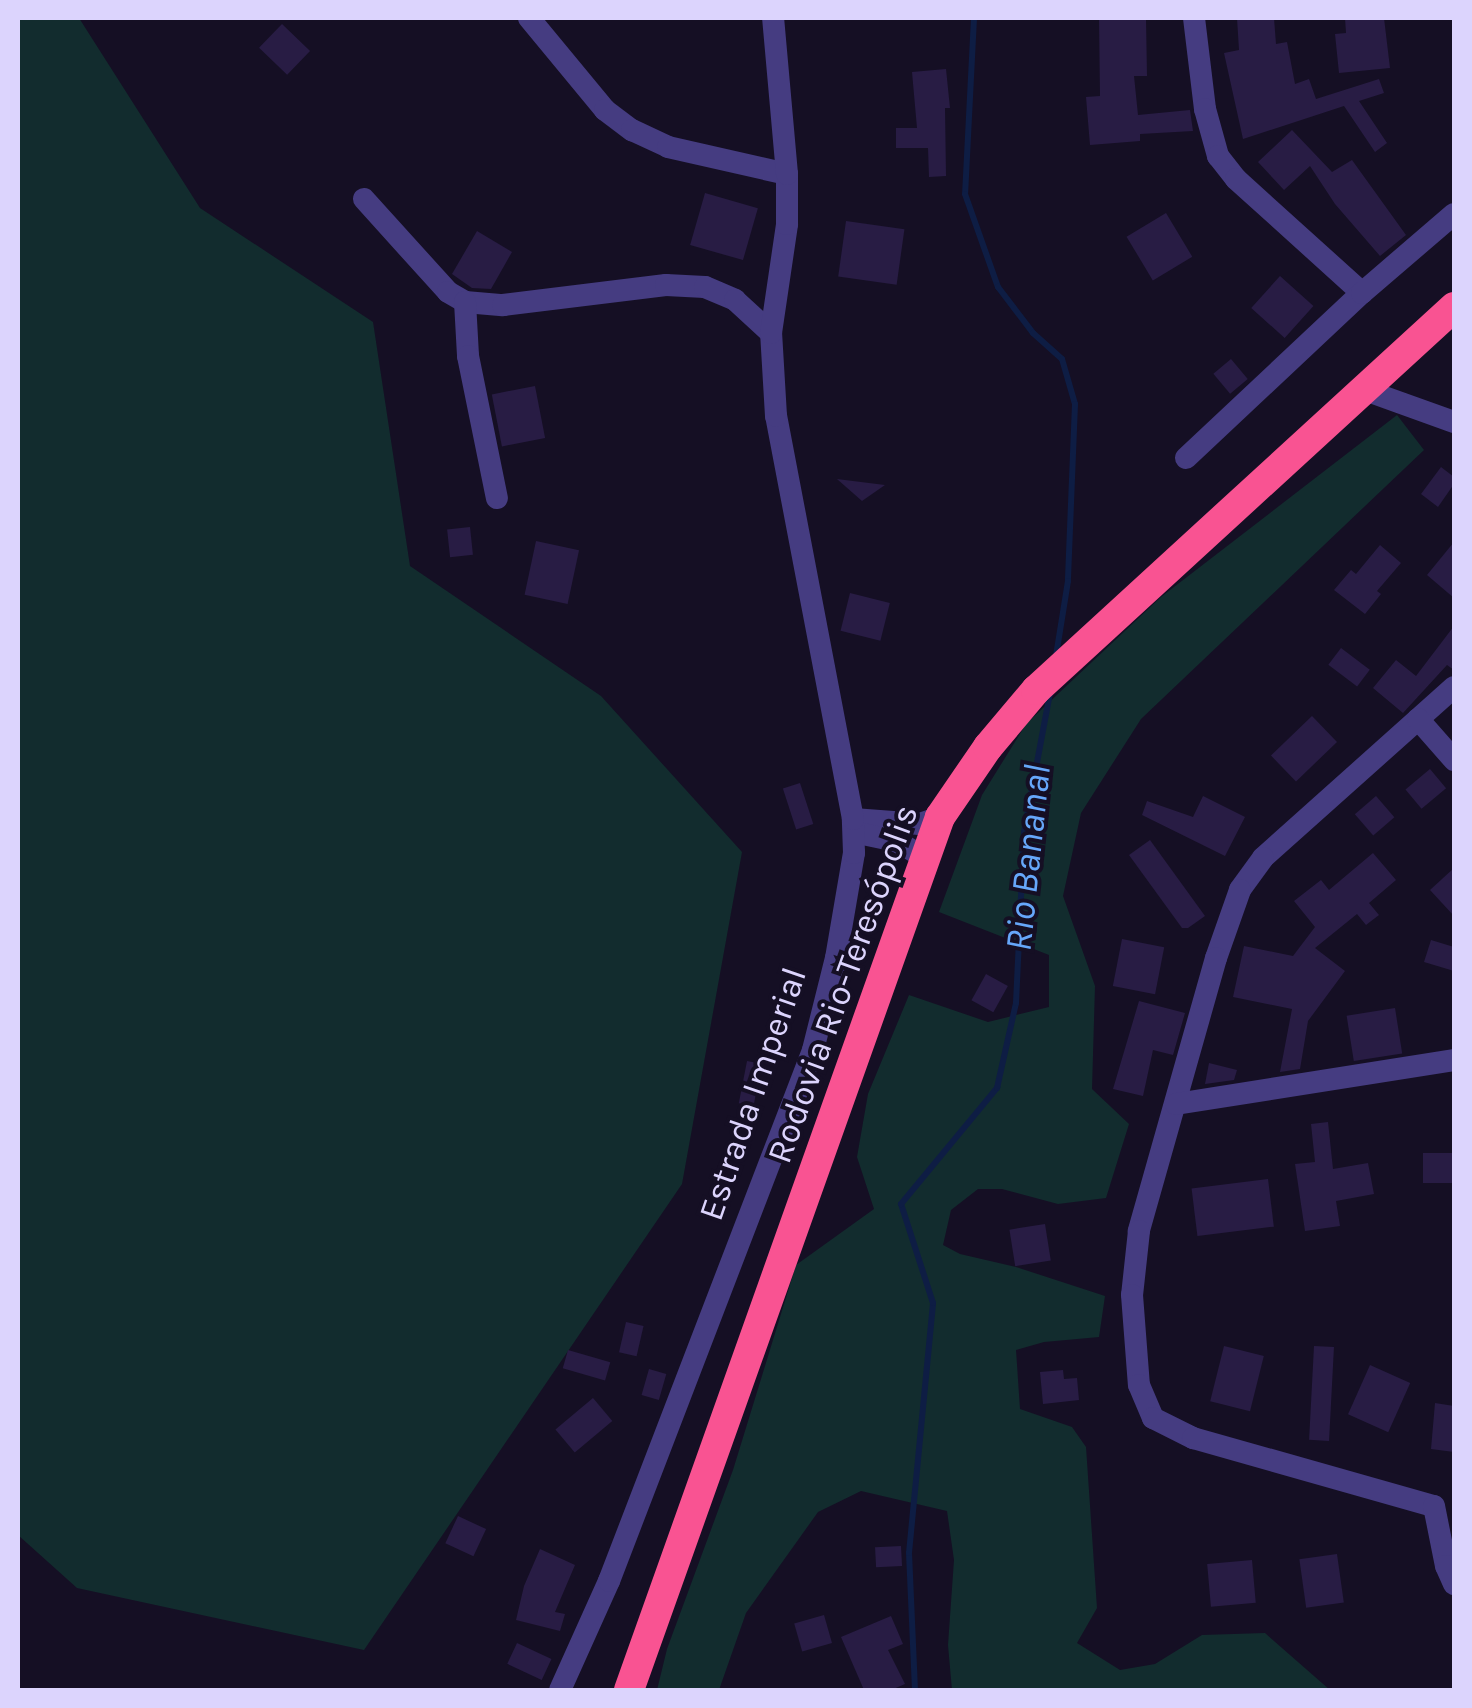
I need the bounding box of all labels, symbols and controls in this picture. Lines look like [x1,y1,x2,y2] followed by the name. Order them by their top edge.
[996,762,1060,954] water label: Rio Bananal
[759,799,927,1169] street label: Rodovia Rio-Teresópolis
[690,962,816,1226] street label: Estrada Imperial

